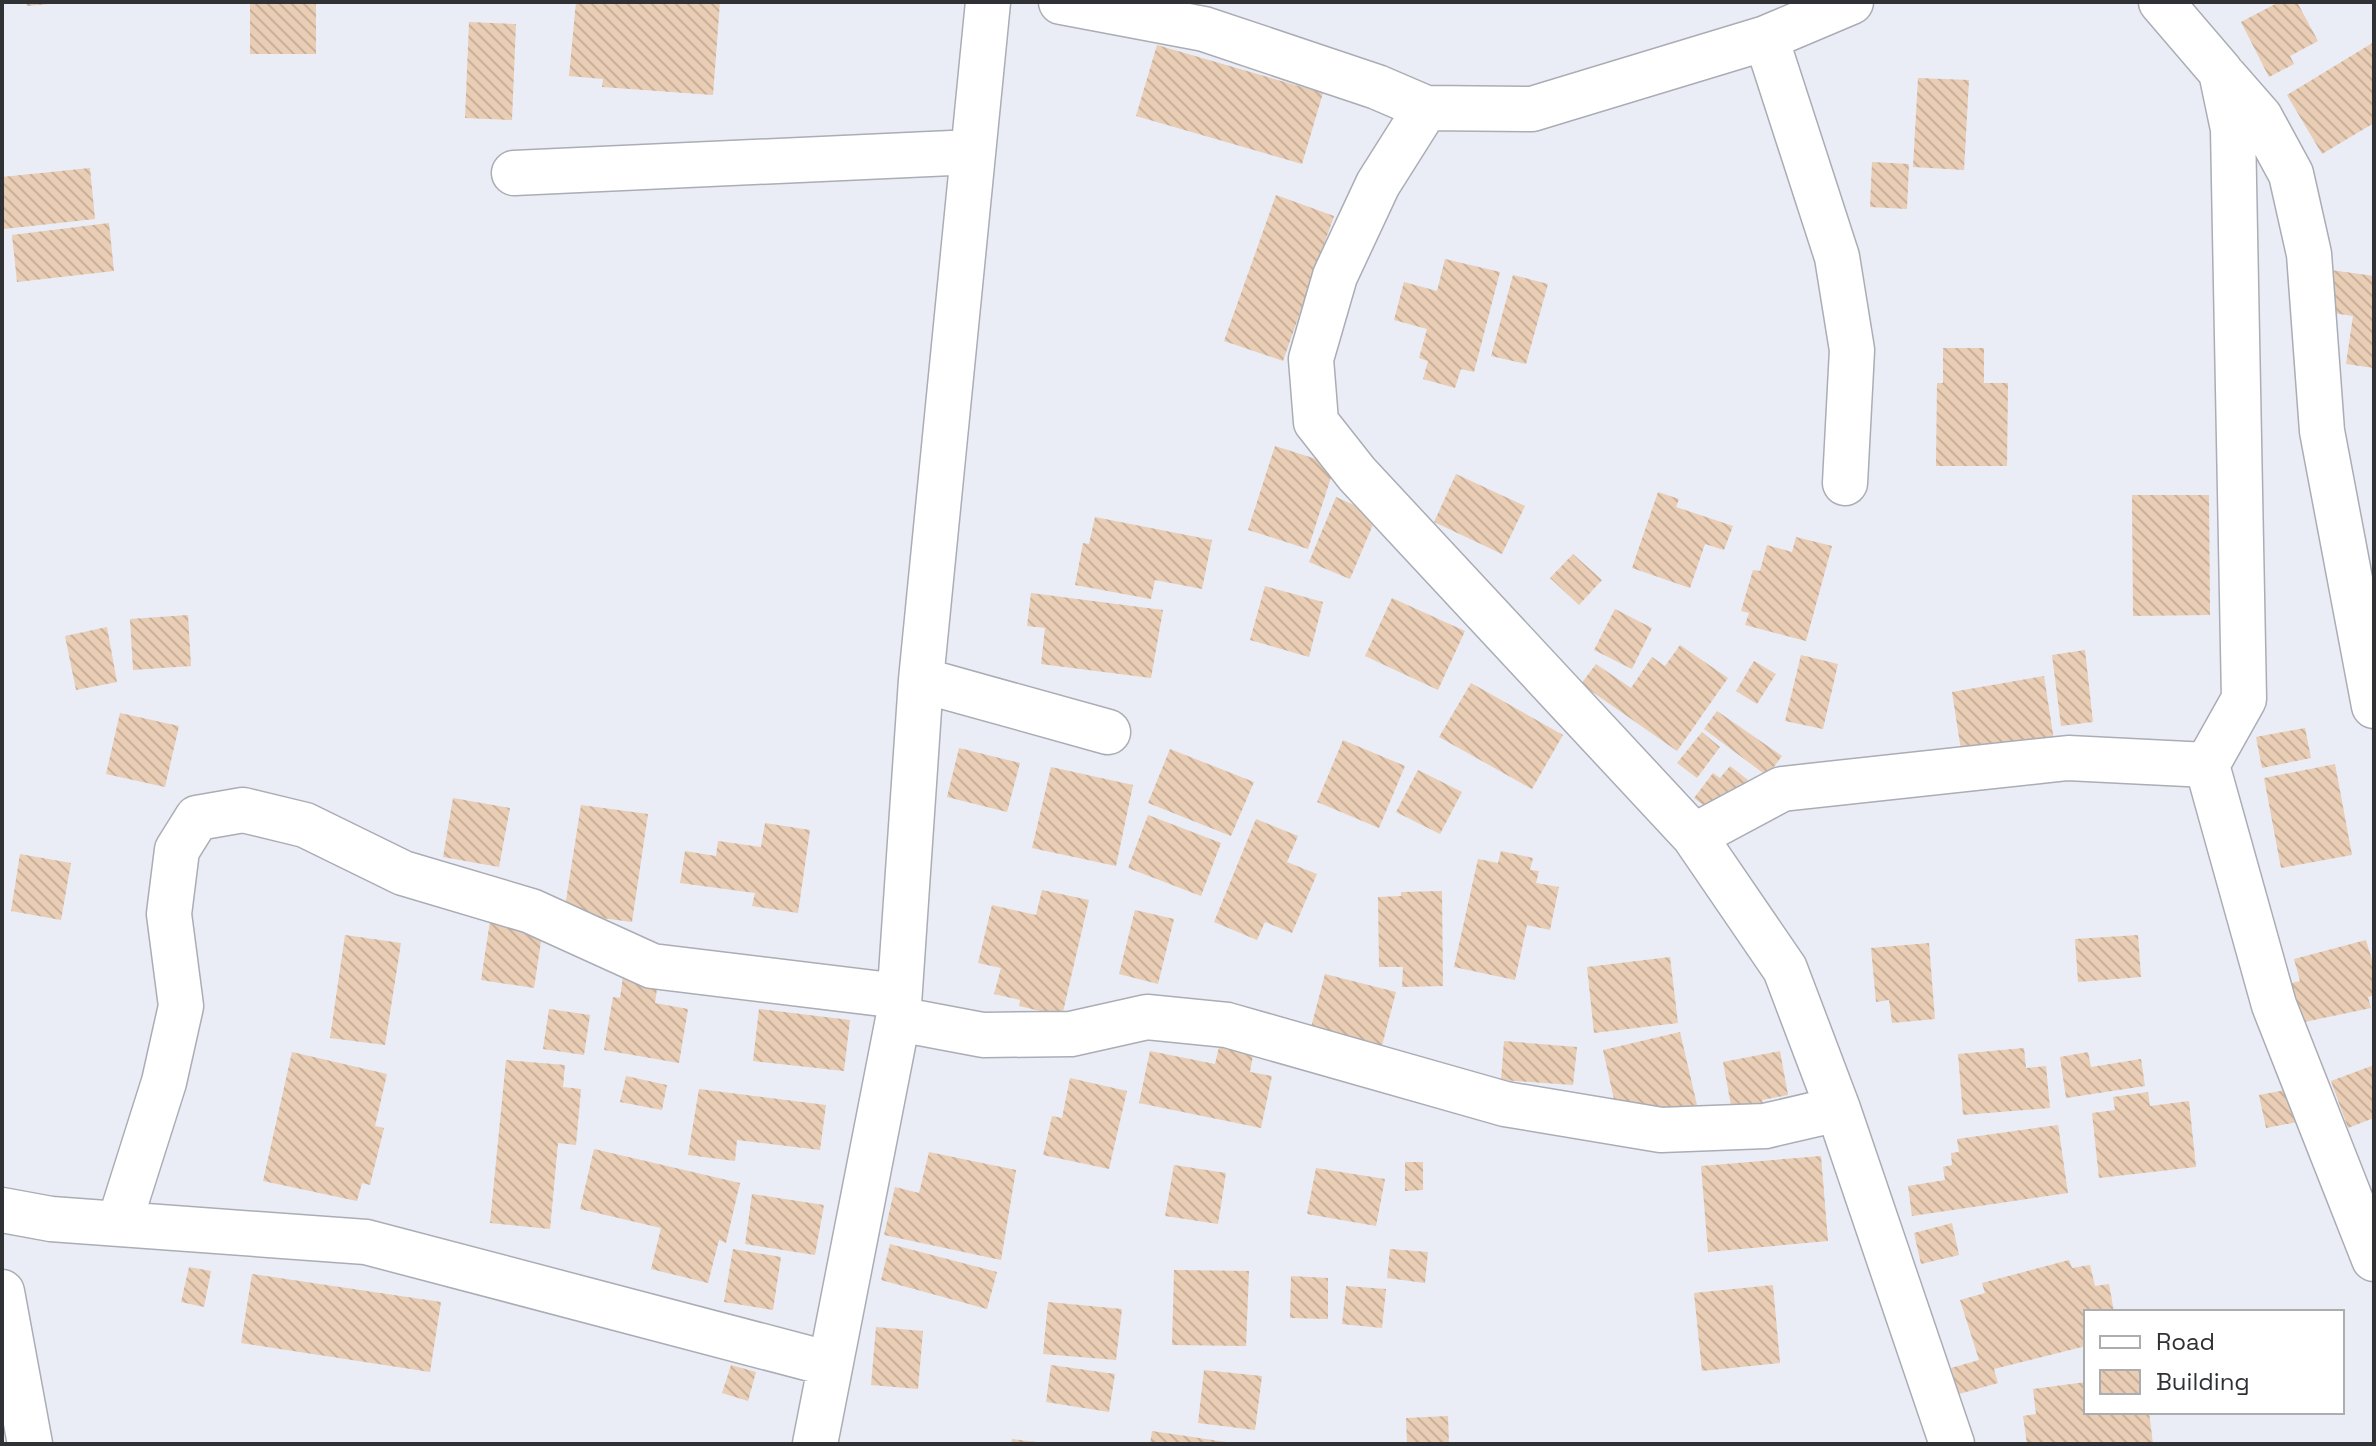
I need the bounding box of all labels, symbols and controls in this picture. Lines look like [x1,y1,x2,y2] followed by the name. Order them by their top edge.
[2084,1310,2344,1414] legend
[2156,1326,2215,1357] text: Road
[2156,1366,2250,1397] text: Building

